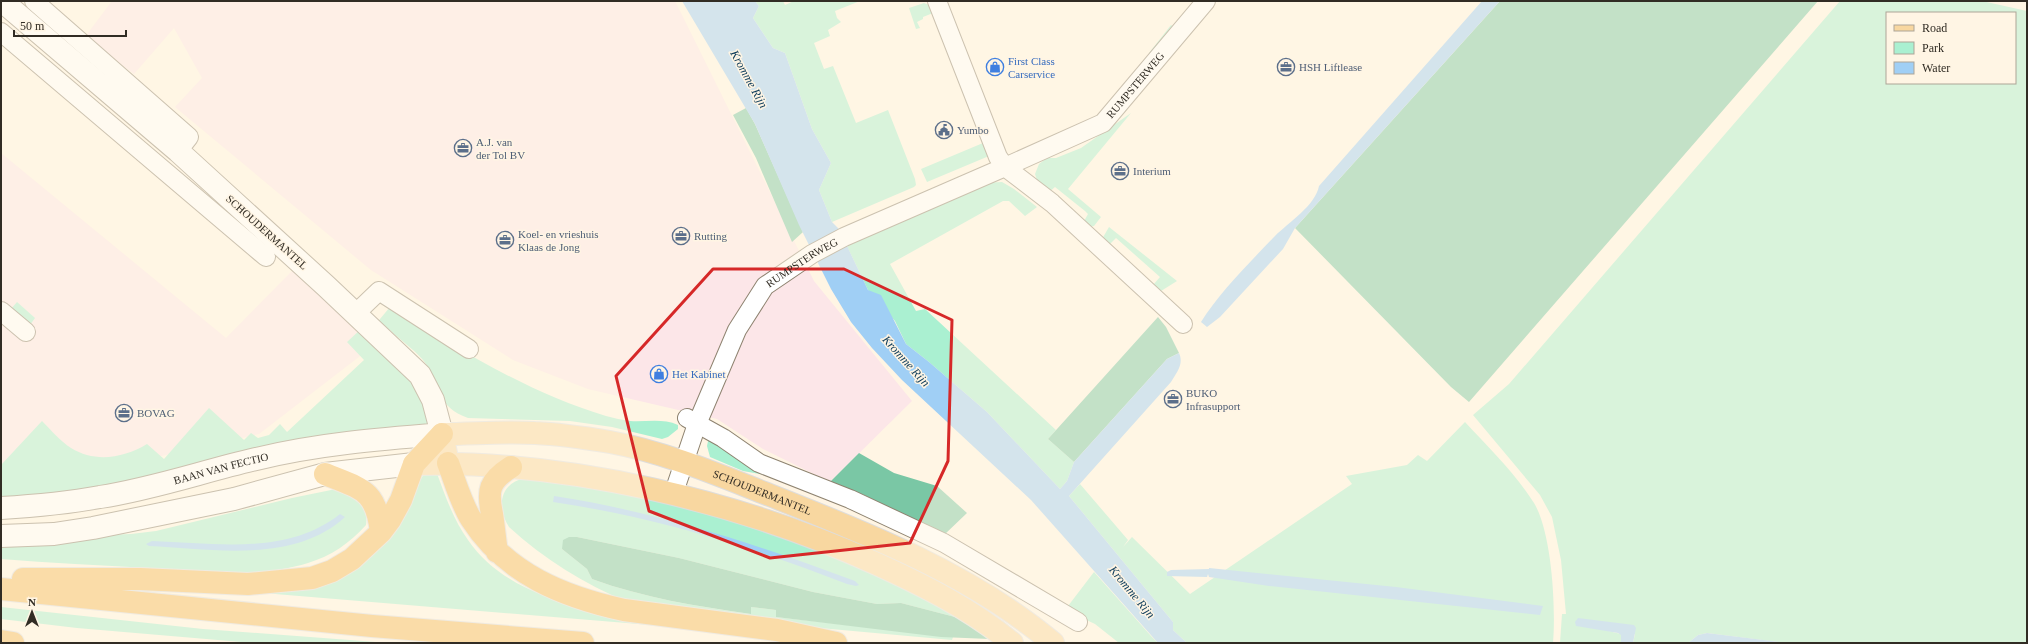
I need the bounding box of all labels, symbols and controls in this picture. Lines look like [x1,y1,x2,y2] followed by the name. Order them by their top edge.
[14,12,126,38] scale bar
[1886,12,2016,84] legend
[20,19,45,33] text: 50 m
[1922,21,1947,35] text: Road
[1922,41,1944,55] text: Park
[727,47,771,110] water label: Kromme Rijn
[1104,49,1166,120] street label: RUMPSTERWEG
[1008,55,1055,80] place label: First Class Carservice
[985,57,1005,77] shop icon: First Class Carservice
[1276,57,1296,77] office icon: HSH Liftlease
[1299,61,1362,73] place label: HSH Liftlease
[1922,61,1950,75] text: Water
[934,120,954,140] public building icon: Yumbo
[957,124,989,136] place label: Yumbo
[476,136,525,161] place label: A.J. van der Tol BV
[453,138,473,158] office icon: A.J. van der Tol BV
[1110,161,1130,181] office icon: Interium
[1133,165,1171,177] place label: Interium
[224,192,310,272] street label: SCHOUDERMANTEL
[671,226,691,246] office icon: Rutting
[518,228,599,253] place label: Koel- en vrieshuis Klaas de Jong
[495,230,515,250] office icon: Koel- en vrieshuis Klaas de Jong
[694,230,728,242] place label: Rutting
[764,235,840,290] street label: RUMPSTERWEG
[879,332,933,389] water label: Kromme Rijn
[649,364,669,384] shop icon: Het Kabinet
[672,368,725,380] place label: Het Kabinet
[1186,387,1240,412] place label: BUKO Infrasupport
[1163,389,1183,409] office icon: BUKO Infrasupport
[114,403,134,423] office icon: BOVAG
[137,407,175,419] place label: BOVAG
[172,450,270,487] street label: BAAN VAN FECTIO
[711,467,814,517] street label: SCHOUDERMANTEL
[1105,562,1158,621] water label: Kromme Rijn
[12,592,52,632] north arrow
[28,596,36,608] text: N

